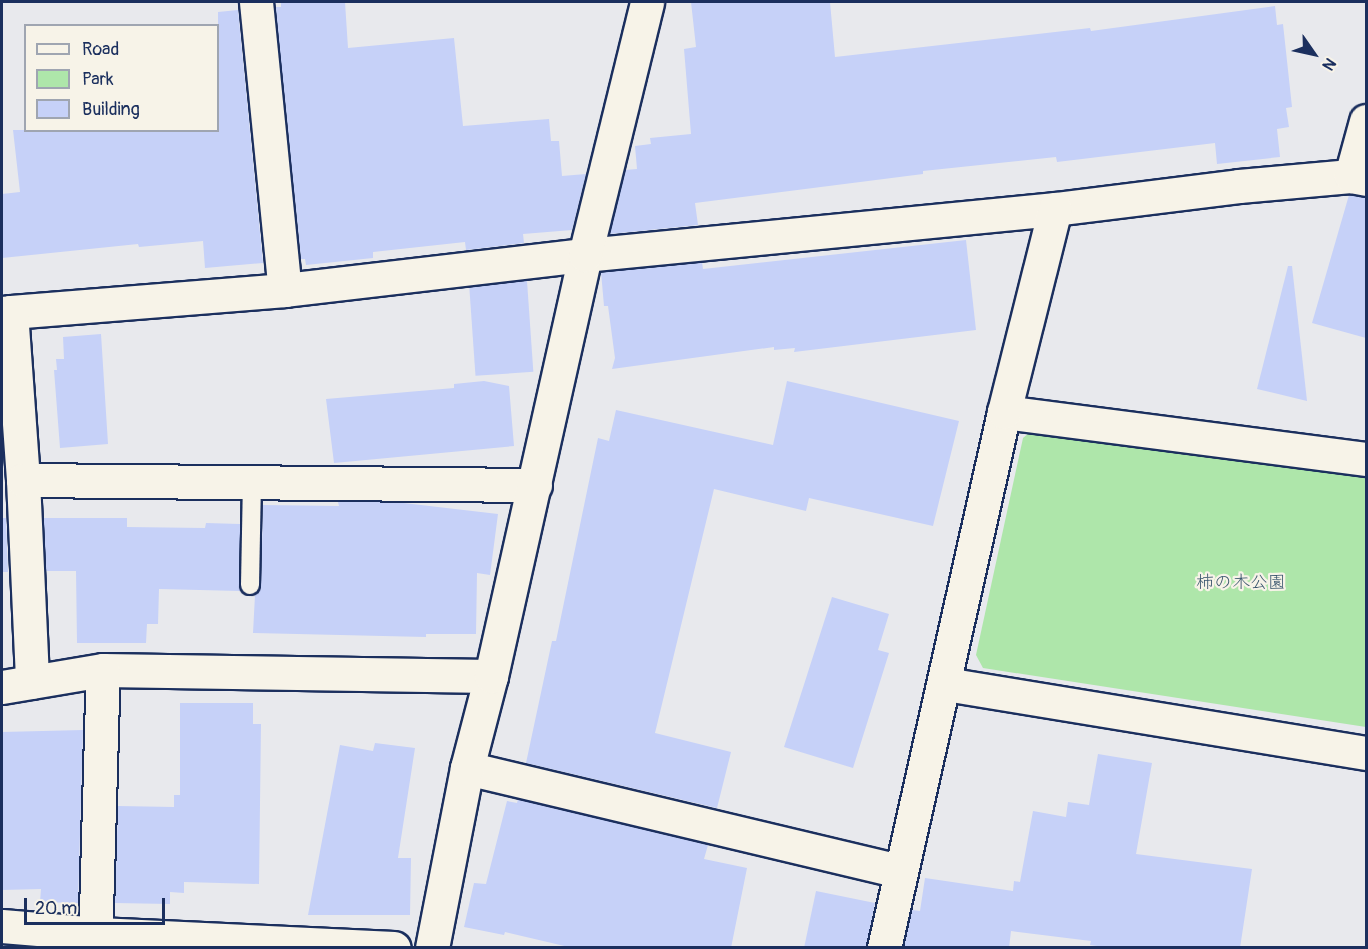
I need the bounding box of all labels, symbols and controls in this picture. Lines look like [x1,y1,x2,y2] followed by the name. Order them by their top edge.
[24,24,219,132] legend
[1284,24,1344,84] north arrow
[82,38,119,61] text: Road
[1318,54,1340,74] text: N
[82,68,114,91] text: Park
[82,98,140,121] text: Building
[1196,572,1286,594] park label: 柿の木公園
[27,886,168,924] scale bar
[35,897,77,920] text: 20 m

